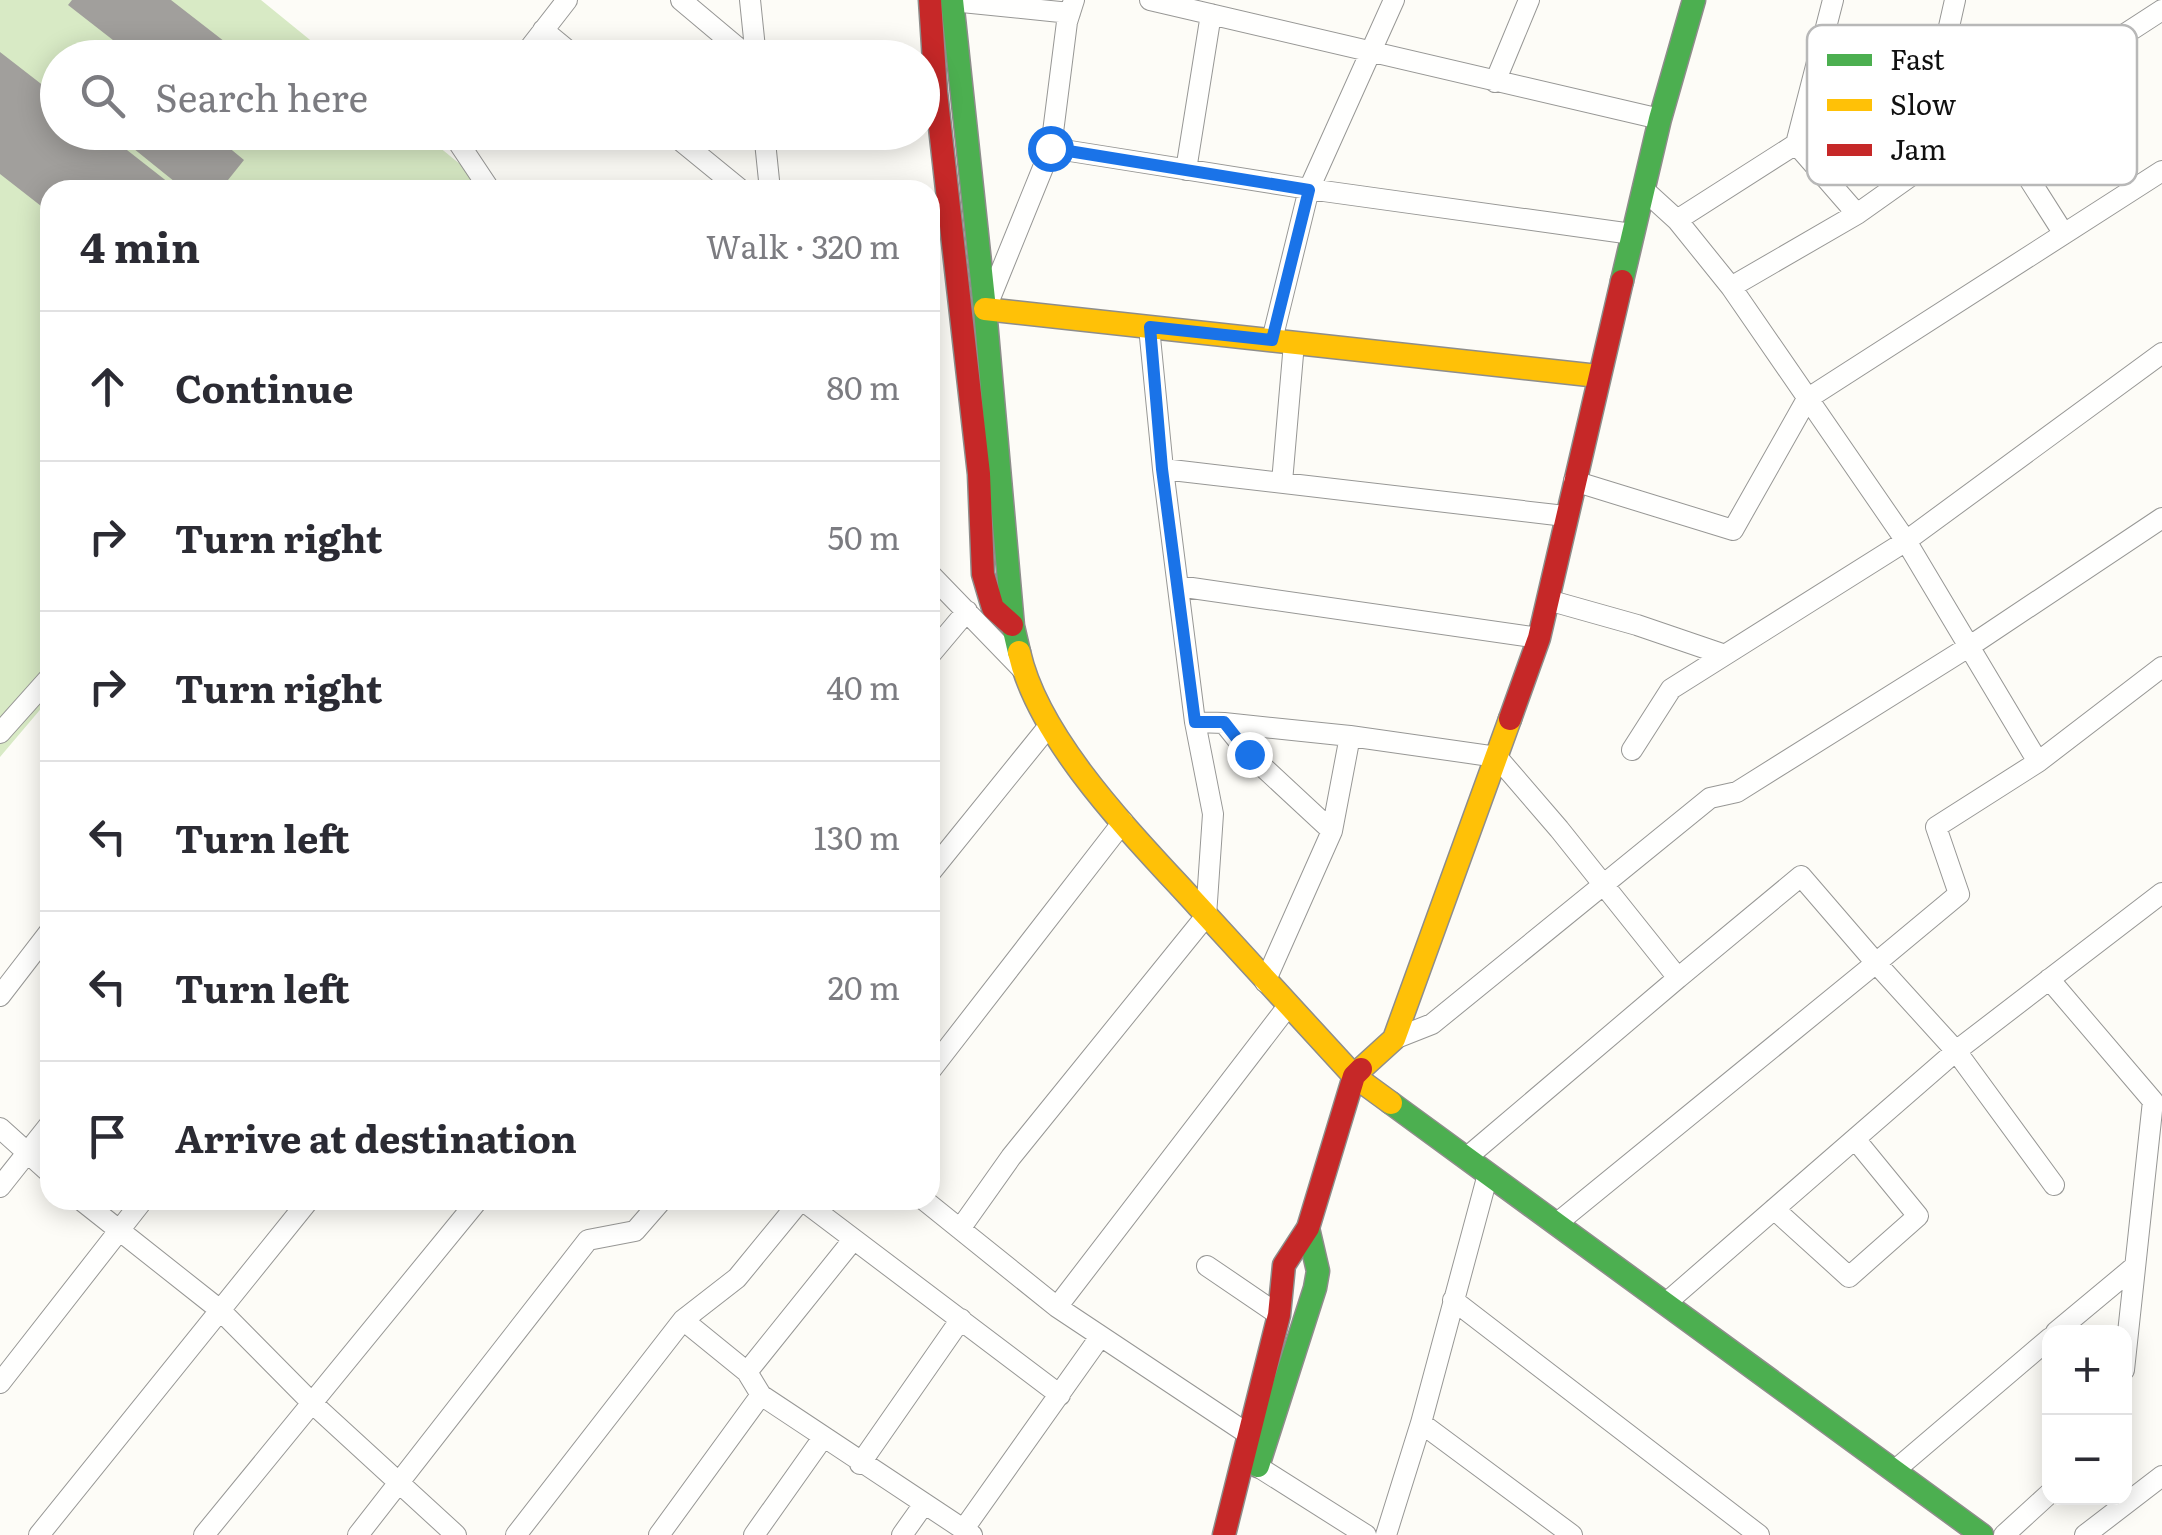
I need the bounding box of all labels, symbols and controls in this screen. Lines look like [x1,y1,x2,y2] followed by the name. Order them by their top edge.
[1807,25,2137,185] legend
[1890,37,1945,79] text: Fast
[40,40,940,150] search box
[155,67,368,124] text: Search here
[75,68,130,123] icon: search
[1890,82,1956,124] text: Slow
[1028,126,1074,172] route start
[1890,127,1946,169] text: Jam
[80,214,200,276] text: 4 min
[706,221,900,269] text: Walk · 320 m
[175,358,353,415] text: Continue
[80,359,135,414] icon: ahead
[826,362,900,410] text: 80 m
[175,508,382,565] text: Turn right
[80,509,135,564] icon: right
[828,512,900,560] text: 50 m
[175,658,382,715] text: Turn right
[80,659,135,714] icon: right
[826,662,900,710] text: 40 m
[1227,732,1273,778] route end
[175,808,350,865] text: Turn left
[80,809,135,864] icon: left
[814,812,900,860] text: 130 m
[175,958,350,1015] text: Turn left
[80,959,135,1014] icon: left
[828,962,900,1010] text: 20 m
[175,1108,577,1165] text: Arrive at destination
[80,1109,135,1164] icon: arrive
[2042,1325,2132,1505] map controls
[2042,1325,2132,1415] button: +
[2042,1415,2132,1505] button: −

